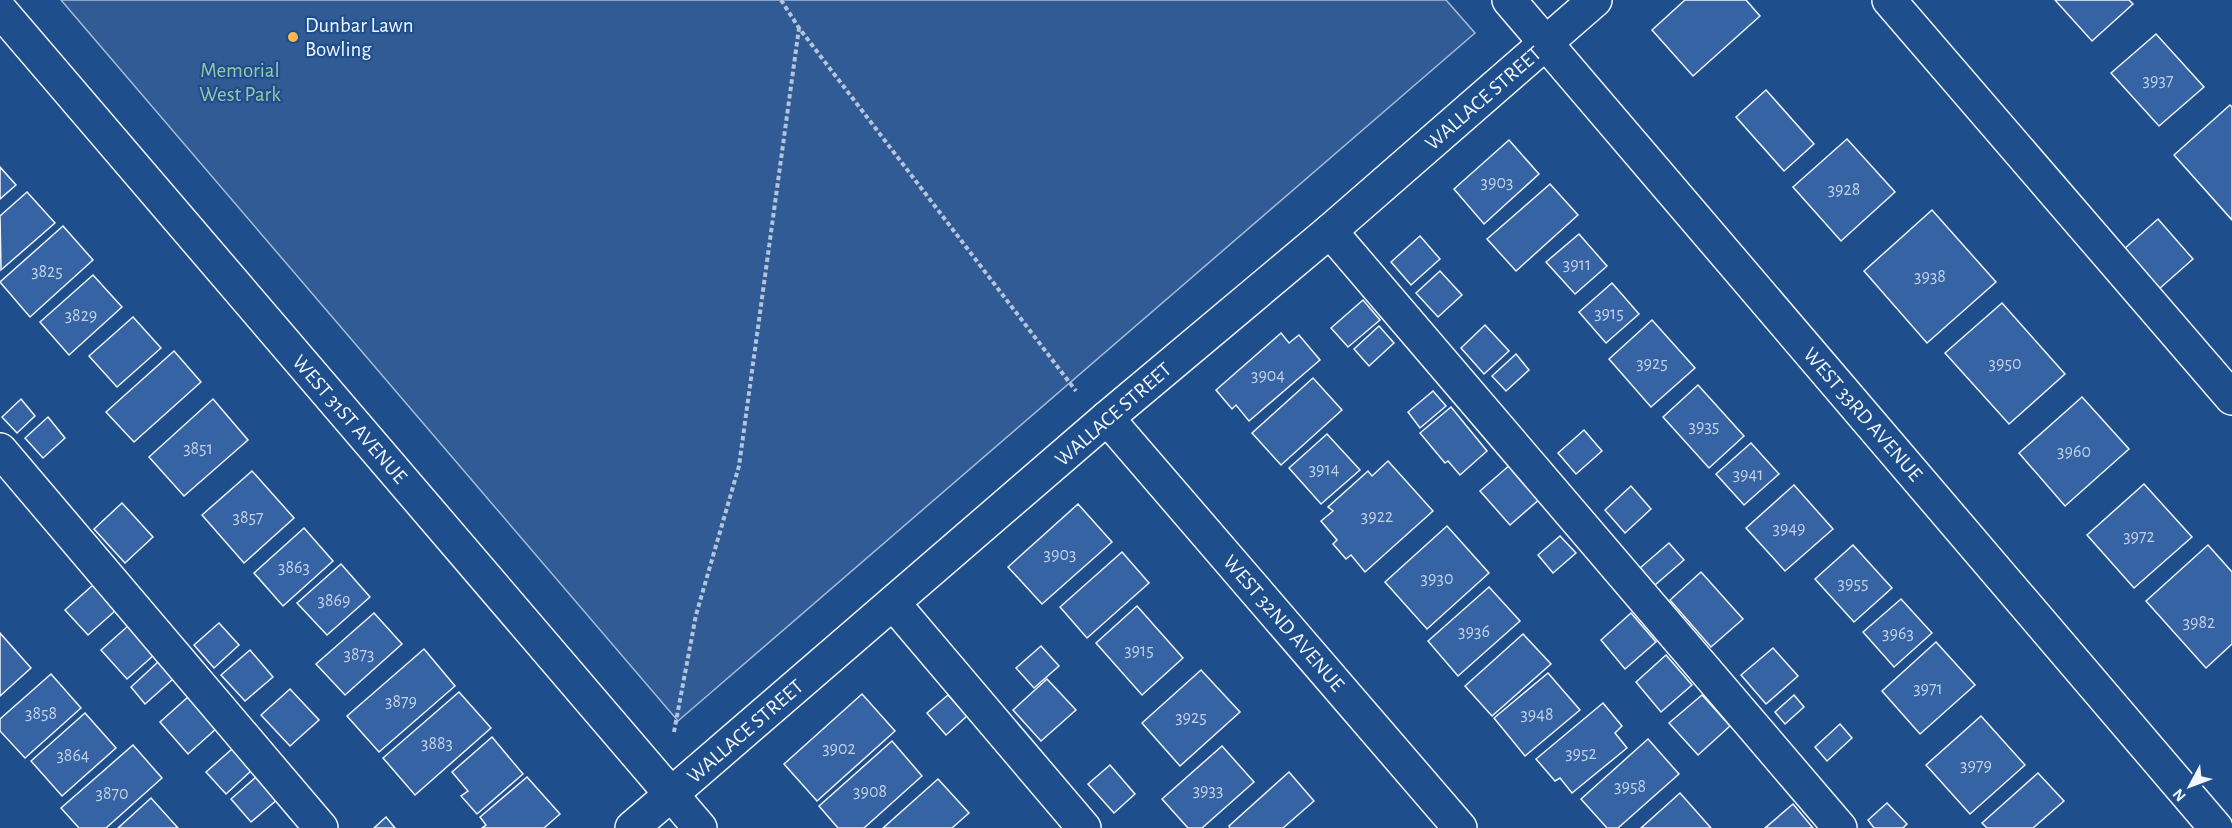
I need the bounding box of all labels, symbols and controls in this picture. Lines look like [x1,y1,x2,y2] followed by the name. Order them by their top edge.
[305,15,414,60] place label: Dunbar Lawn Bowling
[286,30,300,44] marker: Dunbar Lawn Bowling
[1421,42,1545,154] street label: WALLACE STREET
[199,60,281,105] park label: Memorial West Park
[2143,72,2173,90] house number: 3937
[1481,174,1513,192] house number: 3903
[1828,181,1860,199] house number: 3928
[1563,256,1591,274] house number: 3911
[31,263,63,281] house number: 3825
[1914,268,1946,286] house number: 3938
[1594,305,1624,323] house number: 3915
[65,307,97,325] house number: 3829
[1799,343,1926,485] street label: WEST 33RD AVENUE
[288,351,411,488] street label: WEST 31ST AVENUE
[1636,355,1668,373] house number: 3925
[1989,355,2021,373] house number: 3950
[1051,358,1175,470] street label: WALLACE STREET
[1251,367,1285,385] house number: 3904
[1689,418,1719,436] house number: 3935
[183,440,213,458] house number: 3851
[2057,443,2091,461] house number: 3960
[1309,461,1340,479] house number: 3914
[1733,466,1763,484] house number: 3941
[1361,508,1393,526] house number: 3922
[233,509,263,527] house number: 3857
[1773,520,1806,538] house number: 3949
[2123,528,2155,546] house number: 3972
[1044,546,1076,564] house number: 3903
[1219,551,1348,696] street label: WEST 32ND AVENUE
[278,559,310,577] house number: 3863
[1421,570,1453,588] house number: 3930
[1838,575,1868,593] house number: 3955
[318,592,350,610] house number: 3869
[2183,614,2215,632] house number: 3982
[1458,623,1490,641] house number: 3936
[1882,625,1914,643] house number: 3963
[1124,642,1154,660] house number: 3915
[344,646,374,664] house number: 3873
[683,675,807,787] street label: WALLACE STREET
[1913,680,1943,698] house number: 3971
[385,693,417,711] house number: 3879
[25,705,57,723] house number: 3858
[1520,706,1554,724] house number: 3948
[1175,709,1207,727] house number: 3925
[421,735,453,753] house number: 3883
[822,740,856,758] house number: 3902
[1565,745,1597,763] house number: 3952
[56,747,90,765] house number: 3864
[2160,756,2220,816] north arrow
[1960,757,1992,775] house number: 3979
[1614,778,1646,796] house number: 3958
[1193,782,1223,800] house number: 3933
[853,783,887,801] house number: 3908
[96,785,128,803] house number: 3870
[2170,786,2189,805] text: N

